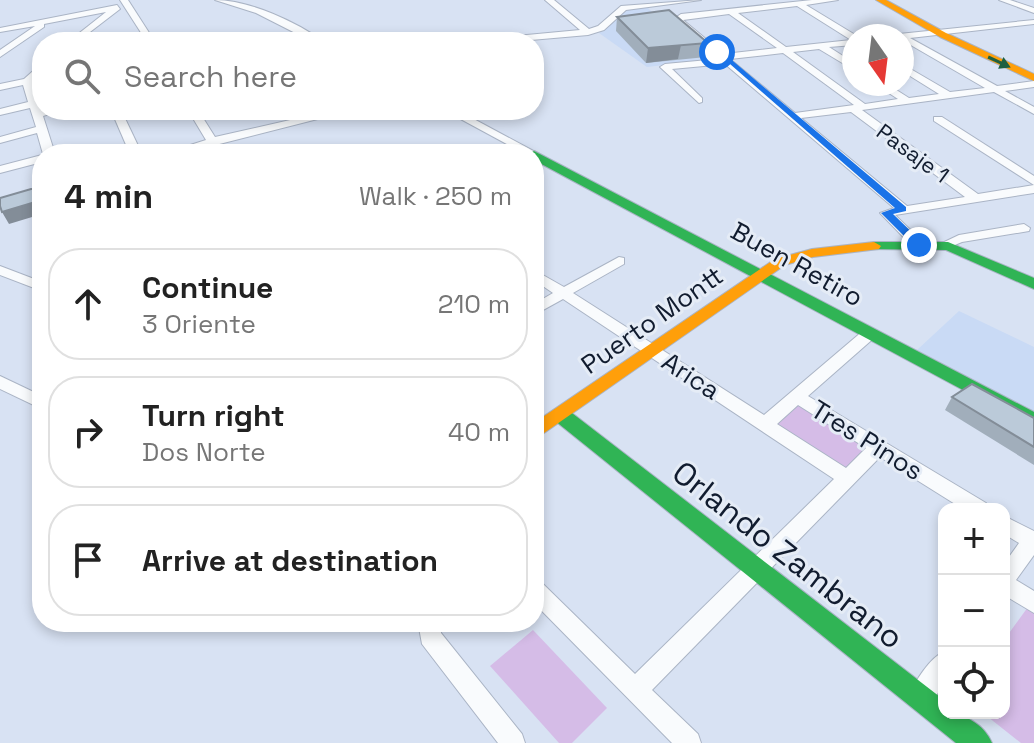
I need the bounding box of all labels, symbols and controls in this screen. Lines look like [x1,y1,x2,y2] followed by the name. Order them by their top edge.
[842,24,914,96] north arrow
[32,32,544,120] search box
[699,34,735,70] route start
[60,54,104,98] icon: search
[987,55,1011,69] one-way arrow
[124,57,297,96] text: Search here
[871,117,955,189] street label: Pasaje 1
[64,175,153,218] text: 4 min
[359,179,512,213] text: Walk · 250 m
[725,214,869,314] street label: Buen Retiro
[901,227,937,263] route end
[574,259,730,381] street label: Puerto Montt
[142,268,273,307] text: Continue
[66,282,110,326] icon: ahead
[438,287,510,321] text: 210 m
[142,307,256,341] text: 3 Oriente
[655,345,727,407] street label: Arica
[805,392,929,488] street label: Tres Pinos
[142,396,285,435] text: Turn right
[66,410,110,454] icon: right
[448,415,510,449] text: 40 m
[142,435,266,469] text: Dos Norte
[664,452,912,658] street label: Orlando Zambrano
[938,503,1010,719] map controls
[938,503,1010,575] button: +
[66,538,110,582] icon: arrive
[142,541,438,580] text: Arrive at destination
[938,575,1010,647] button: −
[938,647,1010,719] button: locate

